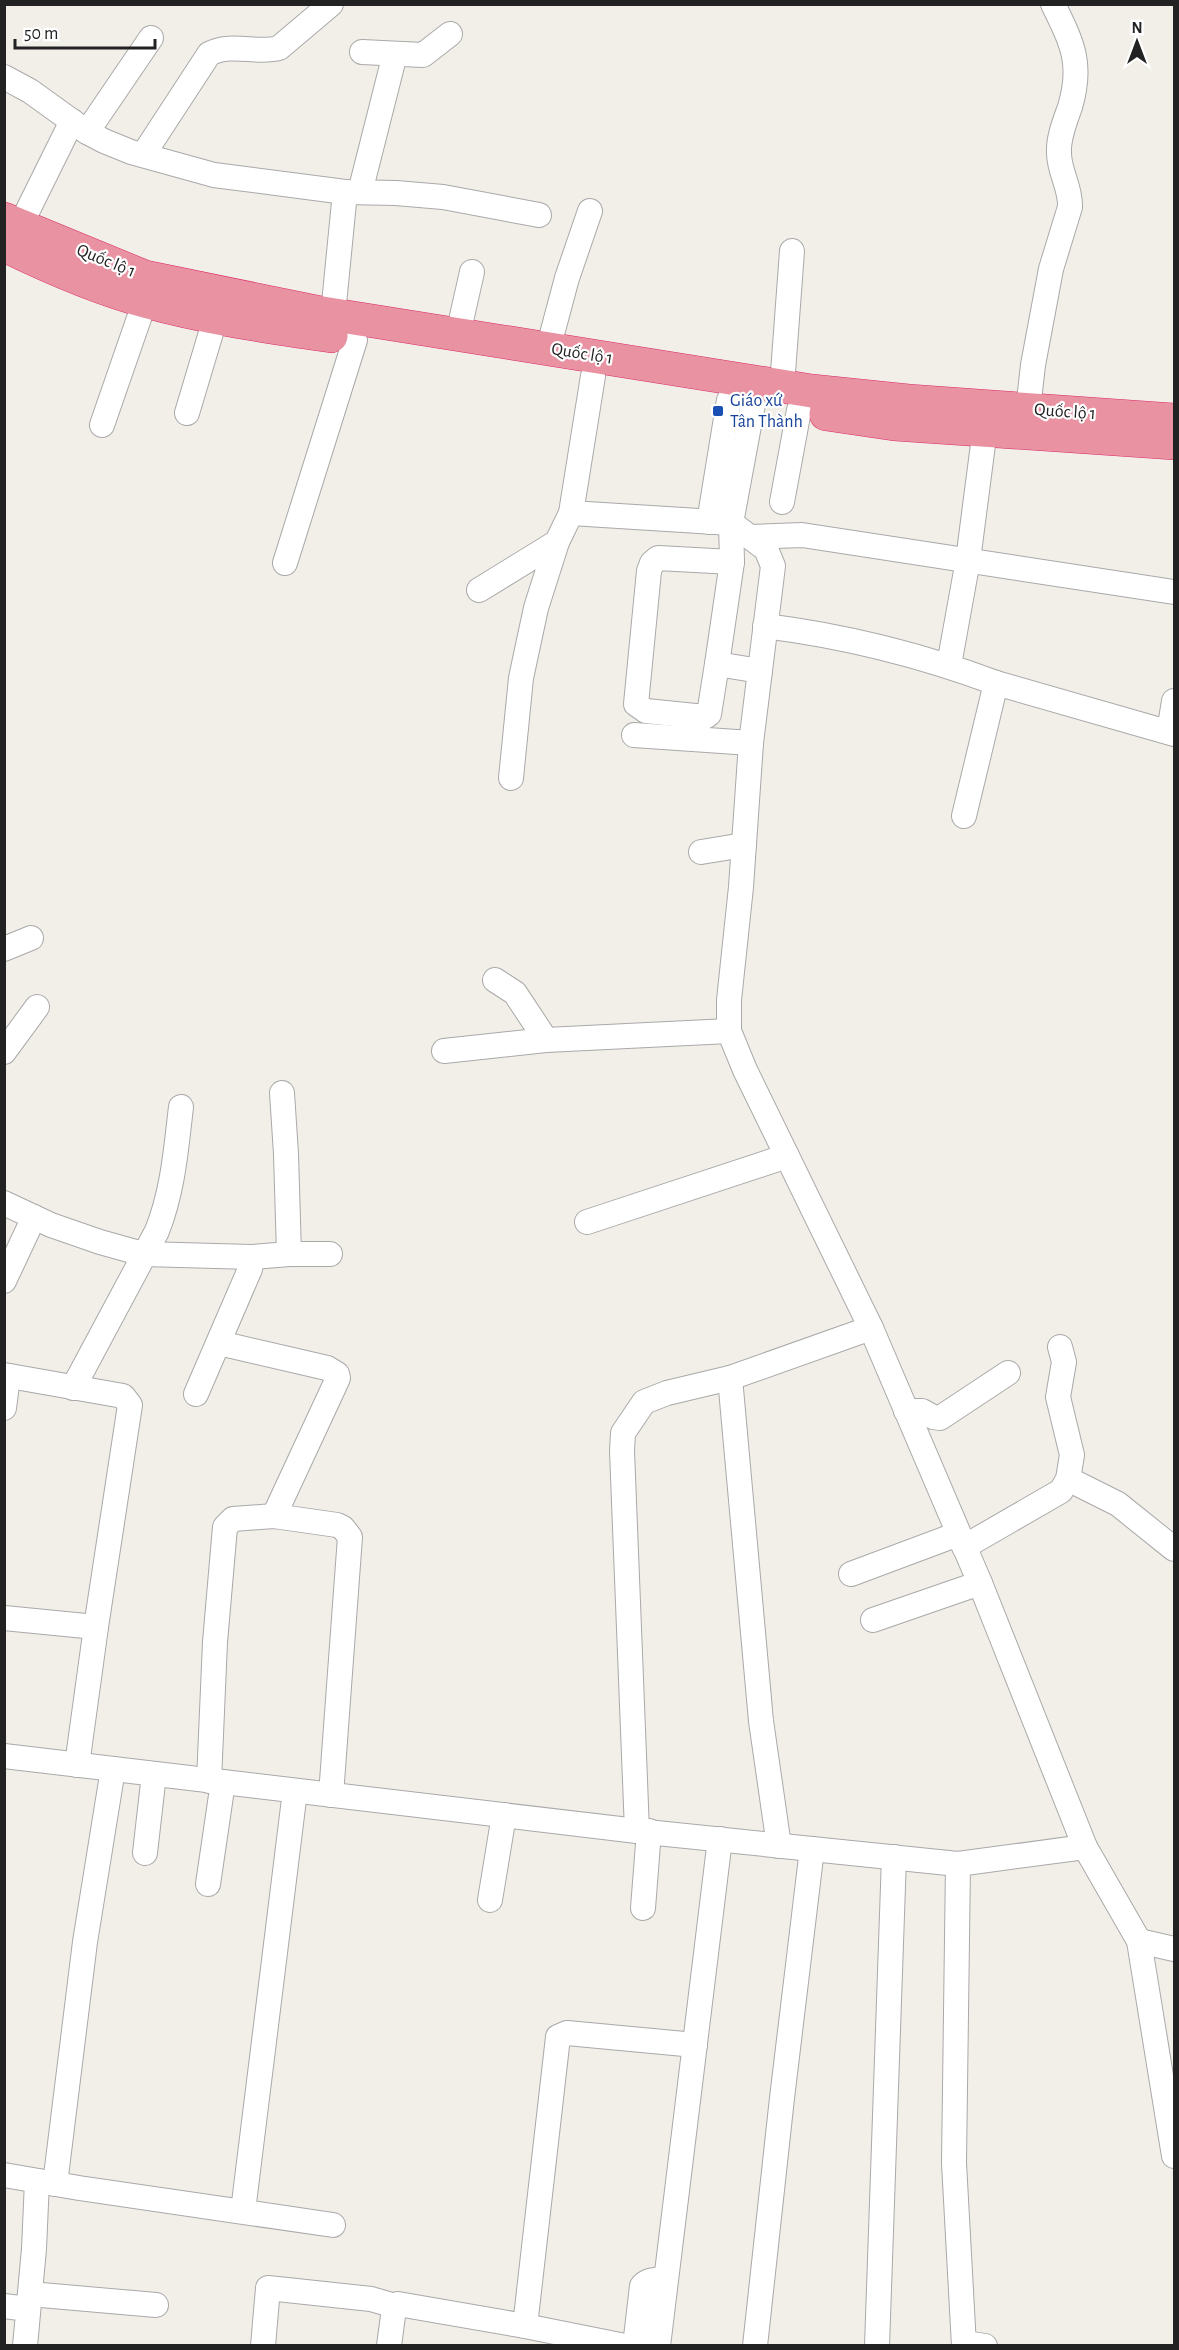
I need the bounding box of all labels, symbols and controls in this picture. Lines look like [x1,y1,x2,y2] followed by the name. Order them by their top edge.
[15,12,154,50] scale bar
[1107,12,1167,72] north arrow
[1131,20,1143,36] text: N
[24,25,58,43] text: 50 m
[74,240,138,281] street label: Quốc lộ 1
[550,339,614,368] street label: Quốc lộ 1
[730,392,803,431] place label: Giáo xứ Tân Thành
[1034,400,1097,423] street label: Quốc lộ 1
[711,404,725,418] marker: Giáo xứ Tân Thành

